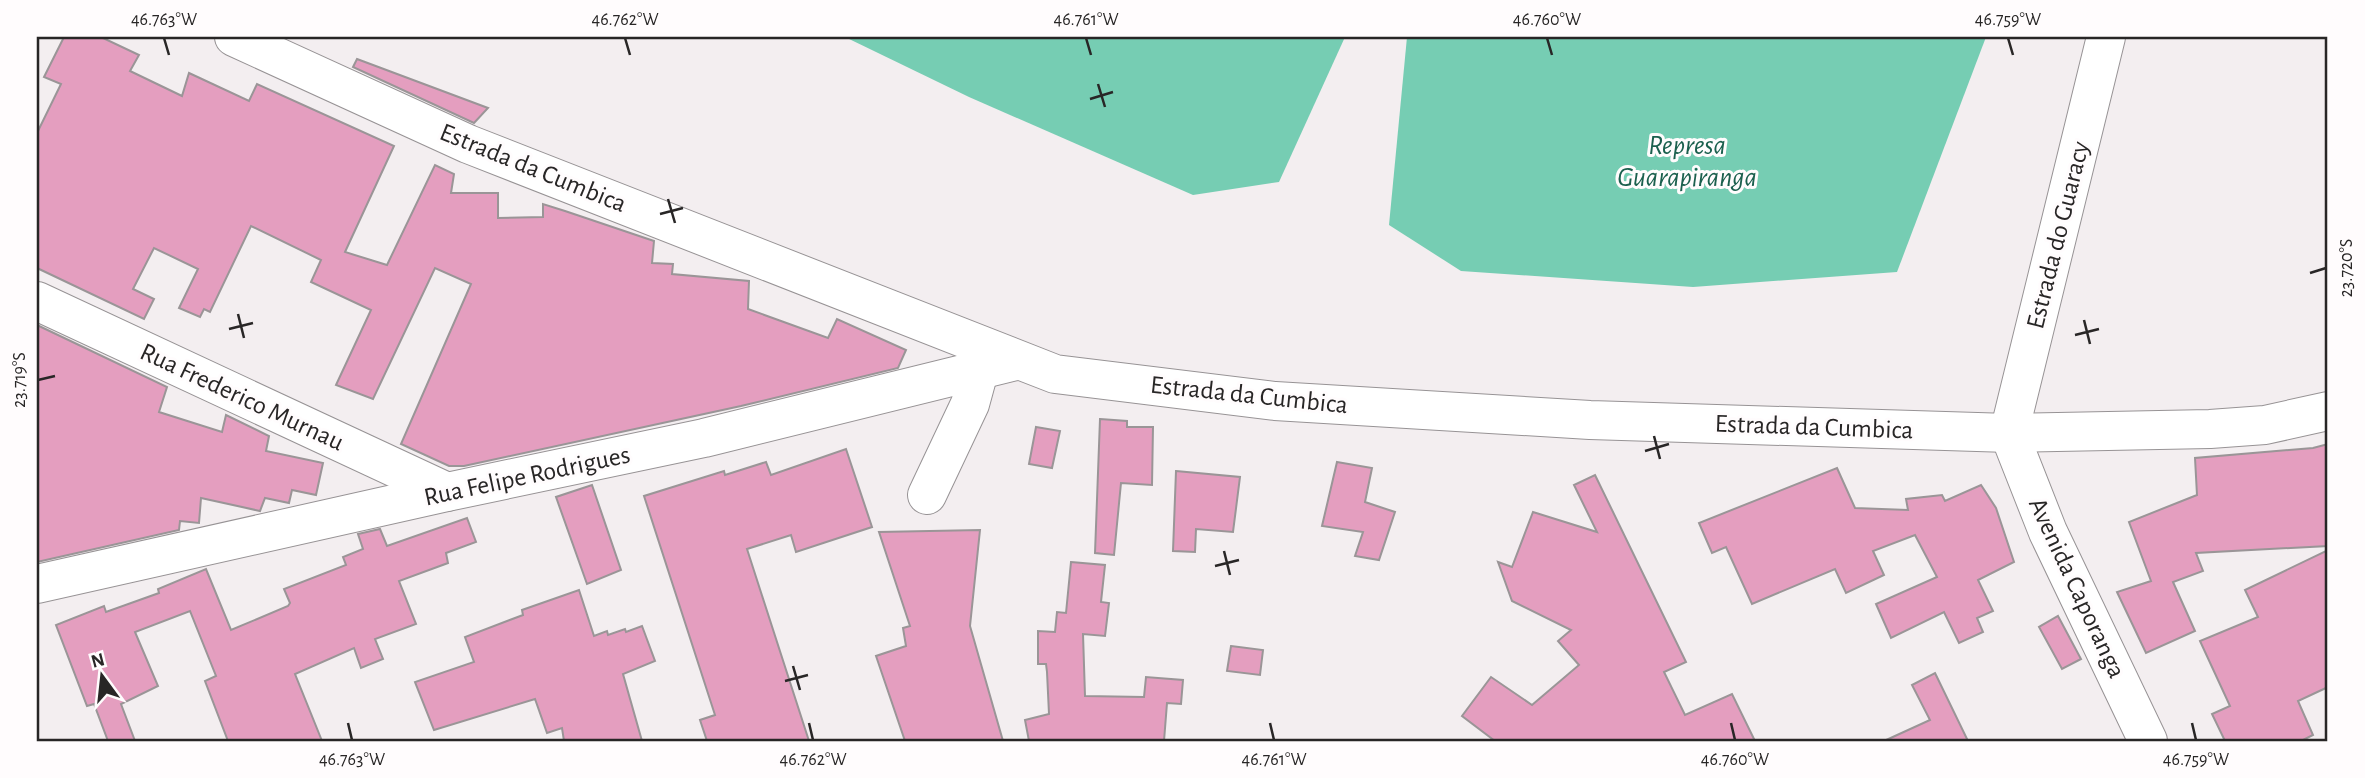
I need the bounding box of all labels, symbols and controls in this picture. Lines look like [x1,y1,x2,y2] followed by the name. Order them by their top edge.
[131,11,197,29] text: 46.763°W
[592,11,659,29] text: 46.762°W
[1054,11,1119,29] text: 46.761°W
[1513,11,1581,29] text: 46.760°W
[1975,11,2041,29] text: 46.759°W
[436,119,630,217] street label: Estrada da Cumbica
[1617,132,1757,192] water label: Represa Guarapiranga
[2022,139,2094,331] street label: Estrada do Guaracy
[2338,239,2356,297] text: 23.720°S
[136,338,348,456] street label: Rua Frederico Murnau
[11,352,29,408] text: 23.719°S
[1149,372,1349,418] street label: Estrada da Cumbica
[1714,411,1914,443] street label: Estrada da Cumbica
[422,441,632,511] street label: Rua Felipe Rodrigues
[2024,494,2130,682] street label: Avenida Caporanga
[66,642,136,712] north arrow
[89,650,107,672] text: N
[319,751,385,769] text: 46.763°W
[780,751,847,769] text: 46.762°W
[1242,751,1307,769] text: 46.761°W
[1701,751,1769,769] text: 46.760°W
[2163,751,2229,769] text: 46.759°W

